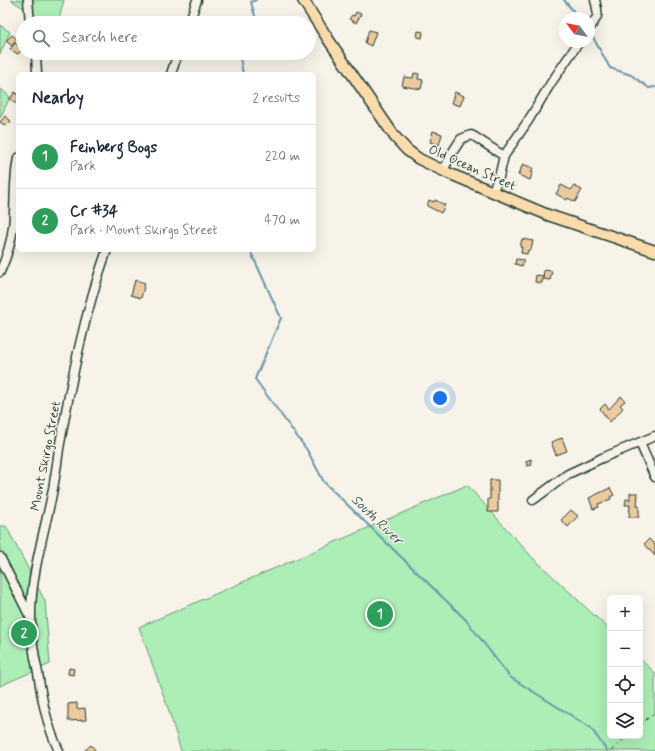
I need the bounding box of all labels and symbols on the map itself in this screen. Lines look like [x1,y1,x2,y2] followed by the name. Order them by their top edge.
[559,12,595,48] north arrow
[426,141,518,195] street label: Old Ocean Street
[430,388,450,408] your location
[27,400,65,512] street label: Mount Skirgo Street
[347,491,408,551] water label: South River
[367,599,393,629] pin: 1
[11,618,37,648] pin: 2

